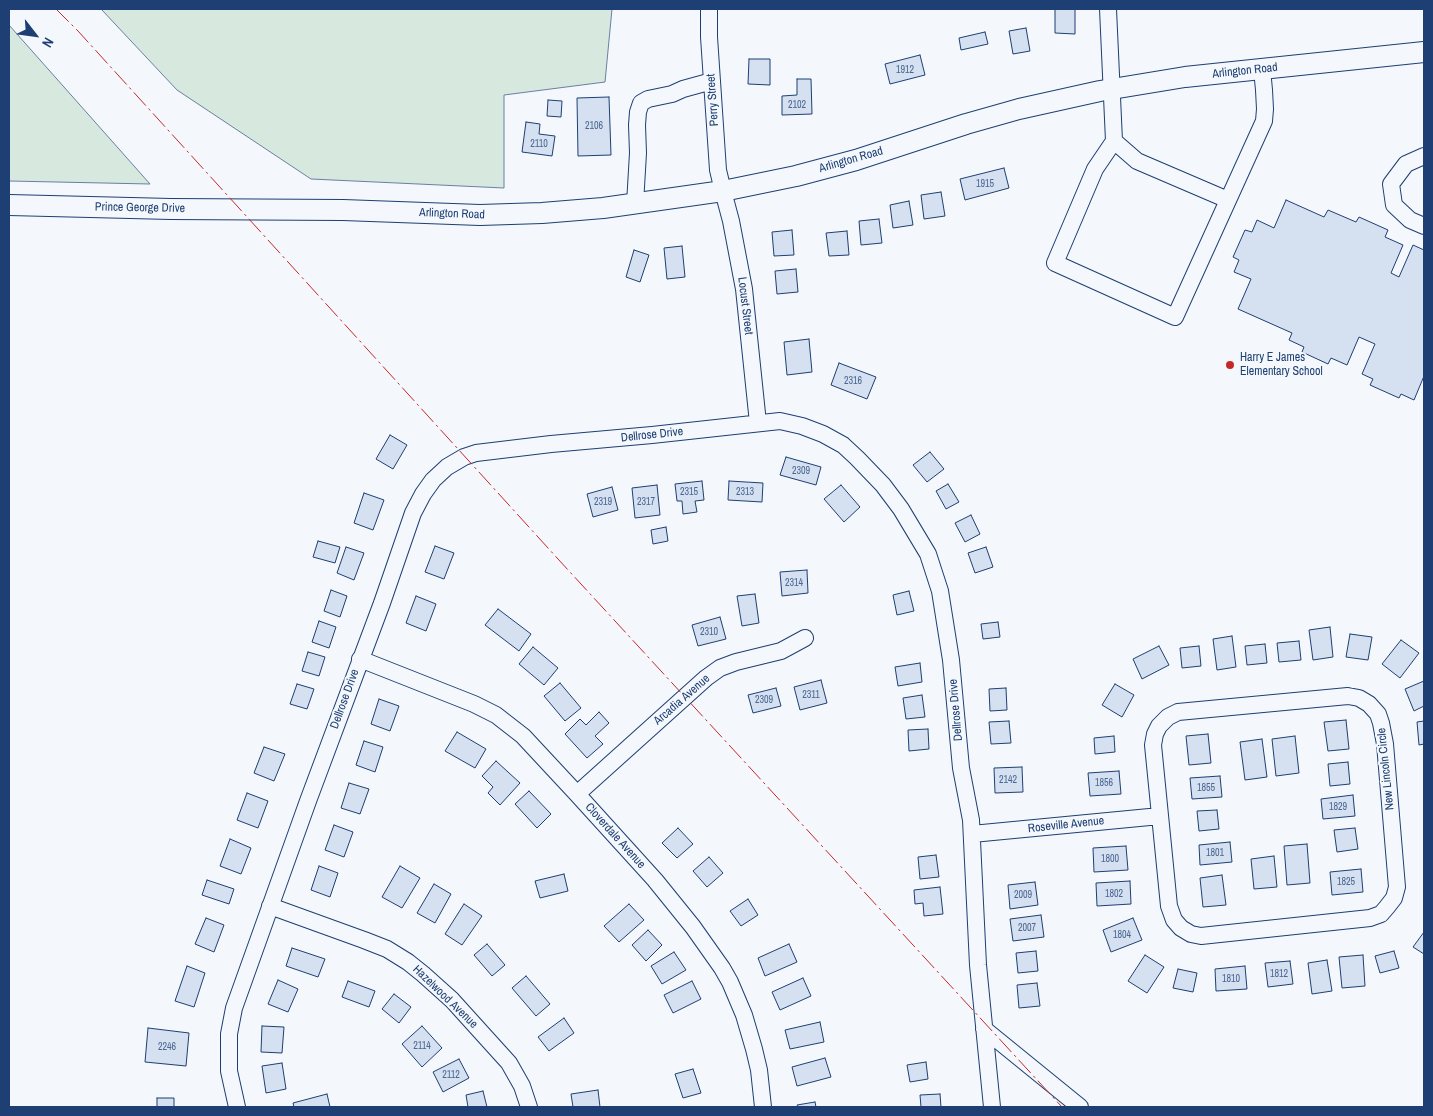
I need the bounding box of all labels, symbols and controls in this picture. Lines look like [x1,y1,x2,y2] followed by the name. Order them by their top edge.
[10,10,60,60] north arrow
[38,34,58,51] text: N
[1212,60,1278,82] street label: Arlington Road
[896,64,914,76] house number: 1912
[704,73,722,127] street label: Perry Street
[788,99,806,111] house number: 2102
[585,120,603,132] house number: 2106
[530,138,548,150] house number: 2110
[817,144,885,176] street label: Arlington Road
[976,178,994,190] house number: 1915
[95,200,185,216] street label: Prince George Drive
[419,206,485,222] street label: Arlington Road
[734,276,756,336] street label: Locust Street
[1240,351,1323,379] place label: Harry E James Elementary School
[1224,359,1236,371] marker: Harry E James Elementary School
[844,375,862,387] house number: 2316
[620,425,684,445] street label: Dellrose Drive
[792,465,810,477] house number: 2309
[680,486,698,498] house number: 2315
[736,486,754,498] house number: 2313
[594,496,612,508] house number: 2319
[637,496,655,508] house number: 2317
[785,577,803,589] house number: 2314
[700,626,718,638] house number: 2310
[328,667,362,731] street label: Dellrose Drive
[651,672,713,728] street label: Arcadia Avenue
[946,678,966,742] street label: Dellrose Drive
[802,689,820,701] house number: 2311
[755,694,773,706] house number: 2309
[1375,727,1397,811] street label: New Lincoln Circle
[999,774,1017,786] house number: 2142
[1095,777,1113,789] house number: 1856
[1197,782,1215,794] house number: 1855
[582,800,648,872] street label: Cloverdale Avenue
[1329,801,1347,813] house number: 1829
[1027,814,1105,836] street label: Roseville Avenue
[1206,847,1224,859] house number: 1801
[1101,853,1119,865] house number: 1800
[1337,876,1355,888] house number: 1825
[1105,888,1123,900] house number: 1802
[1014,889,1032,901] house number: 2009
[1018,922,1036,934] house number: 2007
[1113,929,1131,941] house number: 1804
[410,962,480,1032] street label: Hazelwood Avenue
[1270,968,1288,980] house number: 1812
[1222,973,1240,985] house number: 1810
[413,1040,431,1052] house number: 2114
[158,1041,176,1053] house number: 2246
[442,1069,460,1081] house number: 2112

